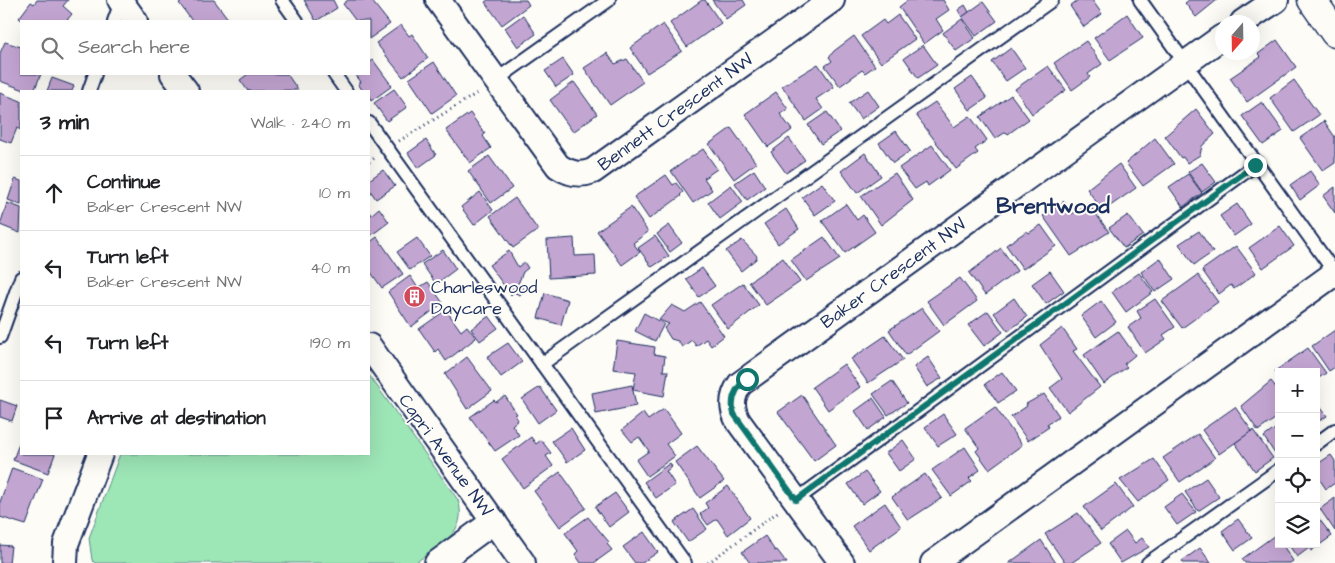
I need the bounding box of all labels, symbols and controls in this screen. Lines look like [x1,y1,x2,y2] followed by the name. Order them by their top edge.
[1215,15,1260,60] north arrow
[20,20,370,75] search box
[38,34,66,62] icon: search
[78,34,190,61] text: Search here
[593,47,758,177] street label: Bennett Crescent NW
[40,108,89,137] text: 3 min
[250,112,350,134] text: Walk · 240 m
[1244,154,1267,177] route end
[87,169,161,196] text: Continue
[40,179,68,207] icon: ahead
[319,182,350,204] text: 10 m
[996,191,1110,222] district label: Brentwood
[87,196,242,218] text: Baker Crescent NW
[815,212,971,335] street label: Baker Crescent NW
[87,244,168,271] text: Turn left
[40,254,68,282] icon: left
[310,257,350,279] text: 40 m
[87,271,242,293] text: Baker Crescent NW
[431,275,537,322] place label: Charleswood Daycare
[403,285,427,309] building icon: Charleswood Daycare
[40,329,68,357] icon: left
[87,330,168,357] text: Turn left
[310,332,350,354] text: 190 m
[736,368,759,391] route start
[1275,368,1320,548] map controls
[1275,368,1320,413] button: +
[393,389,499,522] street label: Capri Avenue NW
[40,404,68,432] icon: arrive
[87,405,266,432] text: Arrive at destination
[1275,413,1320,458] button: −
[1275,458,1320,503] button: locate
[1275,503,1320,548] button: layers

